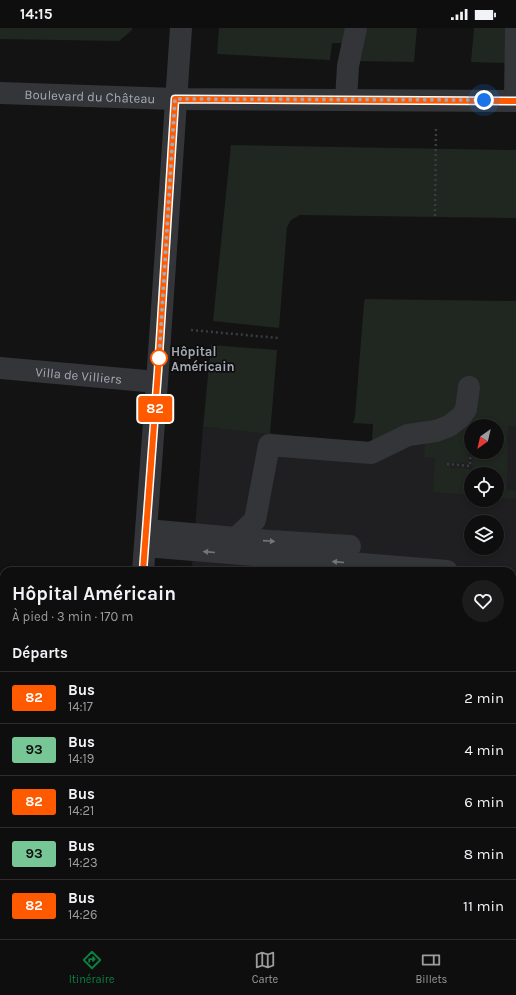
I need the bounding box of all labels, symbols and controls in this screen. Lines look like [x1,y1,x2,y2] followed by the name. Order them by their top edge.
[20,5,52,23] text: 14:15
[24,86,156,106] street label: Boulevard du Château
[474,90,494,110] your location
[171,344,235,374] place label: Hôpital Américain
[150,349,168,367] marker: Hôpital Américain
[35,364,123,386] street label: Villa de Villiers
[137,396,173,422] line badge: 82
[146,400,164,417] text: 82
[464,419,504,459] north arrow
[464,419,504,555] map controls
[464,467,504,507] button: locate
[464,515,504,555] button: layers
[263,538,275,545] one-way arrow
[203,548,215,555] one-way arrow
[332,559,344,565] one-way arrow
[462,580,504,622] button: heart
[12,583,176,605] text: Hôpital Américain
[12,609,133,624] text: À pied · 3 min · 170 m
[12,644,68,662] text: Départs
[68,681,95,699] text: Bus
[25,689,43,706] text: 82
[464,689,504,707] text: 2 min
[68,699,93,714] text: 14:17
[68,733,95,751] text: Bus
[25,741,43,758] text: 93
[465,741,504,759] text: 4 min
[68,751,94,766] text: 14:19
[68,785,95,803] text: Bus
[25,793,43,810] text: 82
[464,793,504,811] text: 6 min
[68,803,94,818] text: 14:21
[68,837,95,855] text: Bus
[25,845,43,862] text: 93
[464,845,504,863] text: 8 min
[68,855,98,870] text: 14:23
[68,889,95,907] text: Bus
[25,897,43,914] text: 82
[463,897,504,915] text: 11 min
[68,907,98,922] text: 14:26
[69,949,114,986] tab: Itinéraire
[252,949,278,986] tab: Carte
[415,949,447,986] tab: Billets

